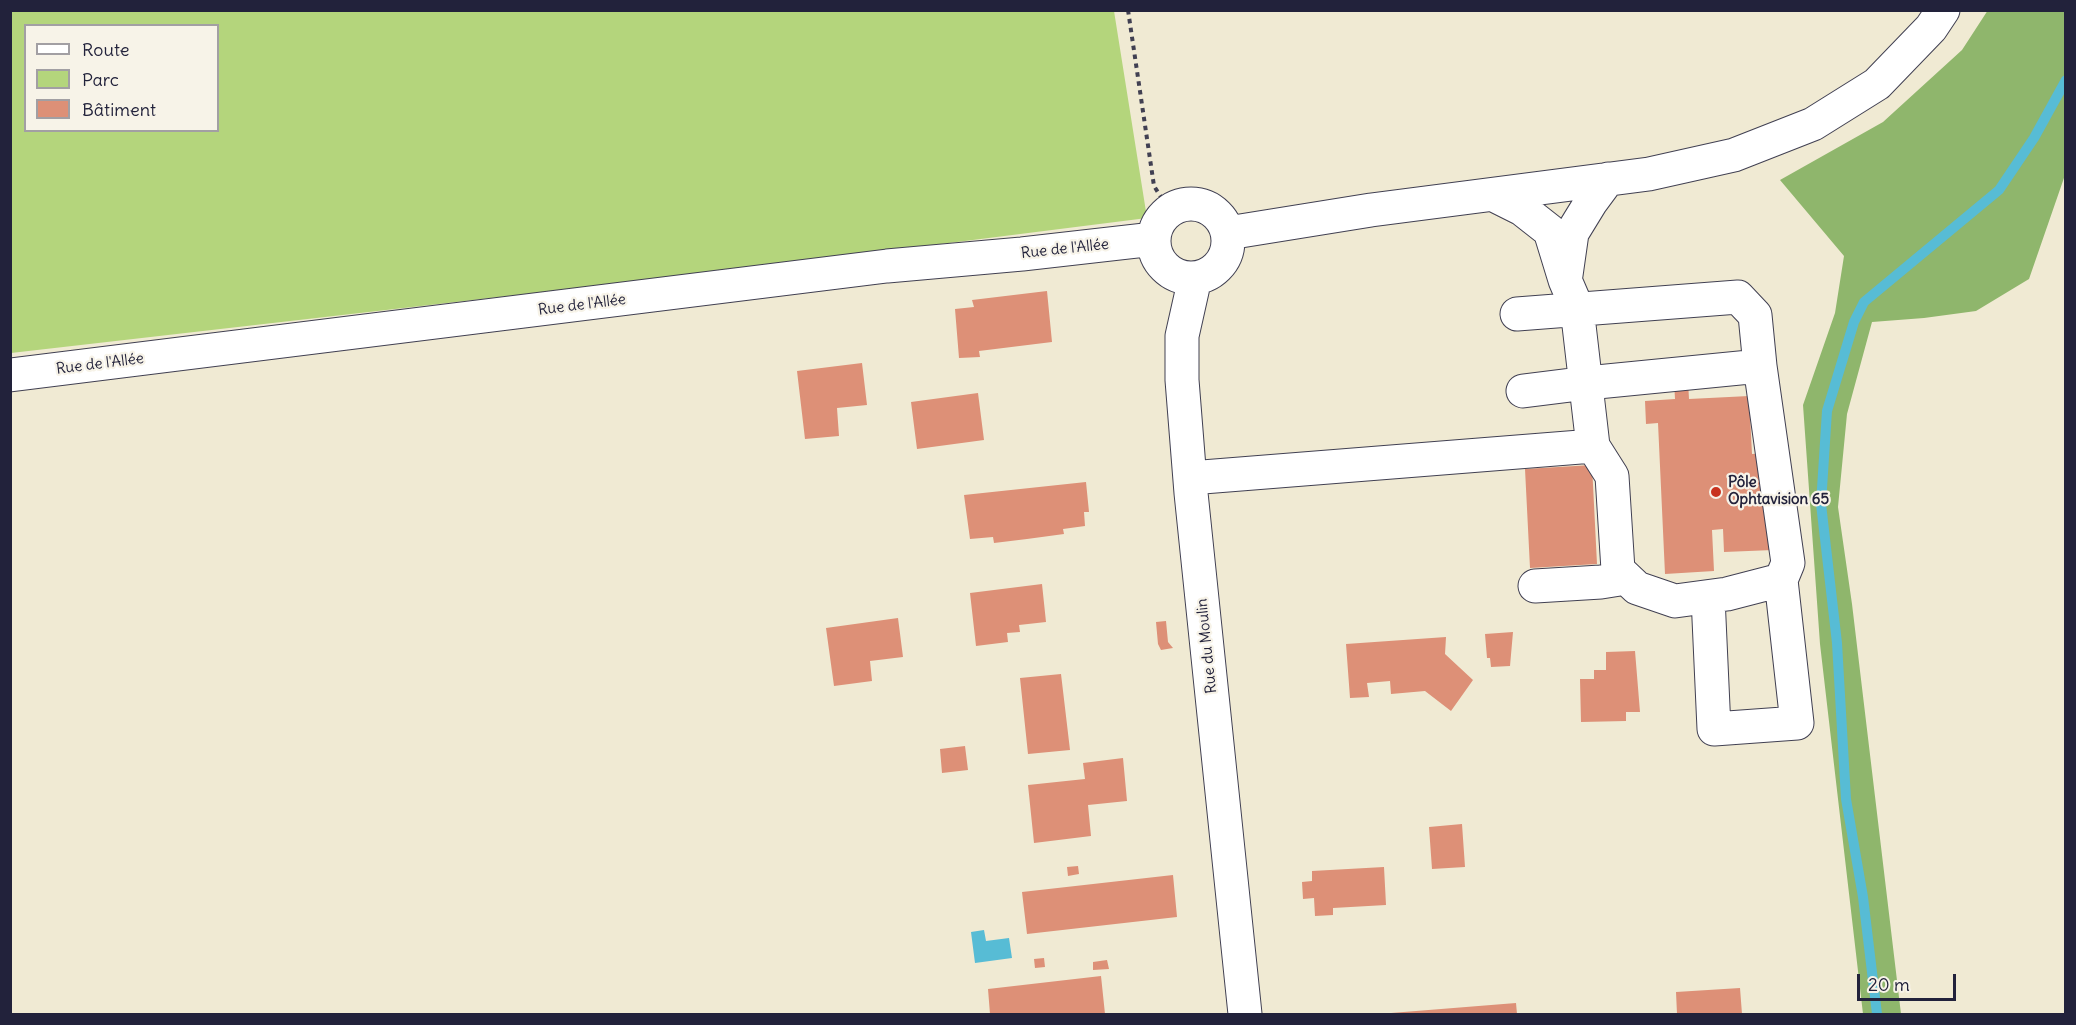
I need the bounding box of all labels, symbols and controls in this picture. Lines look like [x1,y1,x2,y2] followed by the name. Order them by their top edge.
[24,24,219,132] legend
[82,38,130,61] text: Route
[82,68,119,91] text: Parc
[82,98,156,121] text: Bâtiment
[1020,235,1110,263] street label: Rue de l'Allée
[537,291,627,319] street label: Rue de l'Allée
[55,350,145,378] street label: Rue de l'Allée
[1728,474,1829,509] place label: Pôle Ophtavision 65
[1709,485,1723,499] marker: Pôle Ophtavision 65
[1193,598,1221,694] street label: Rue du Moulin
[1860,962,1959,1000] scale bar
[1868,973,1910,996] text: 20 m

